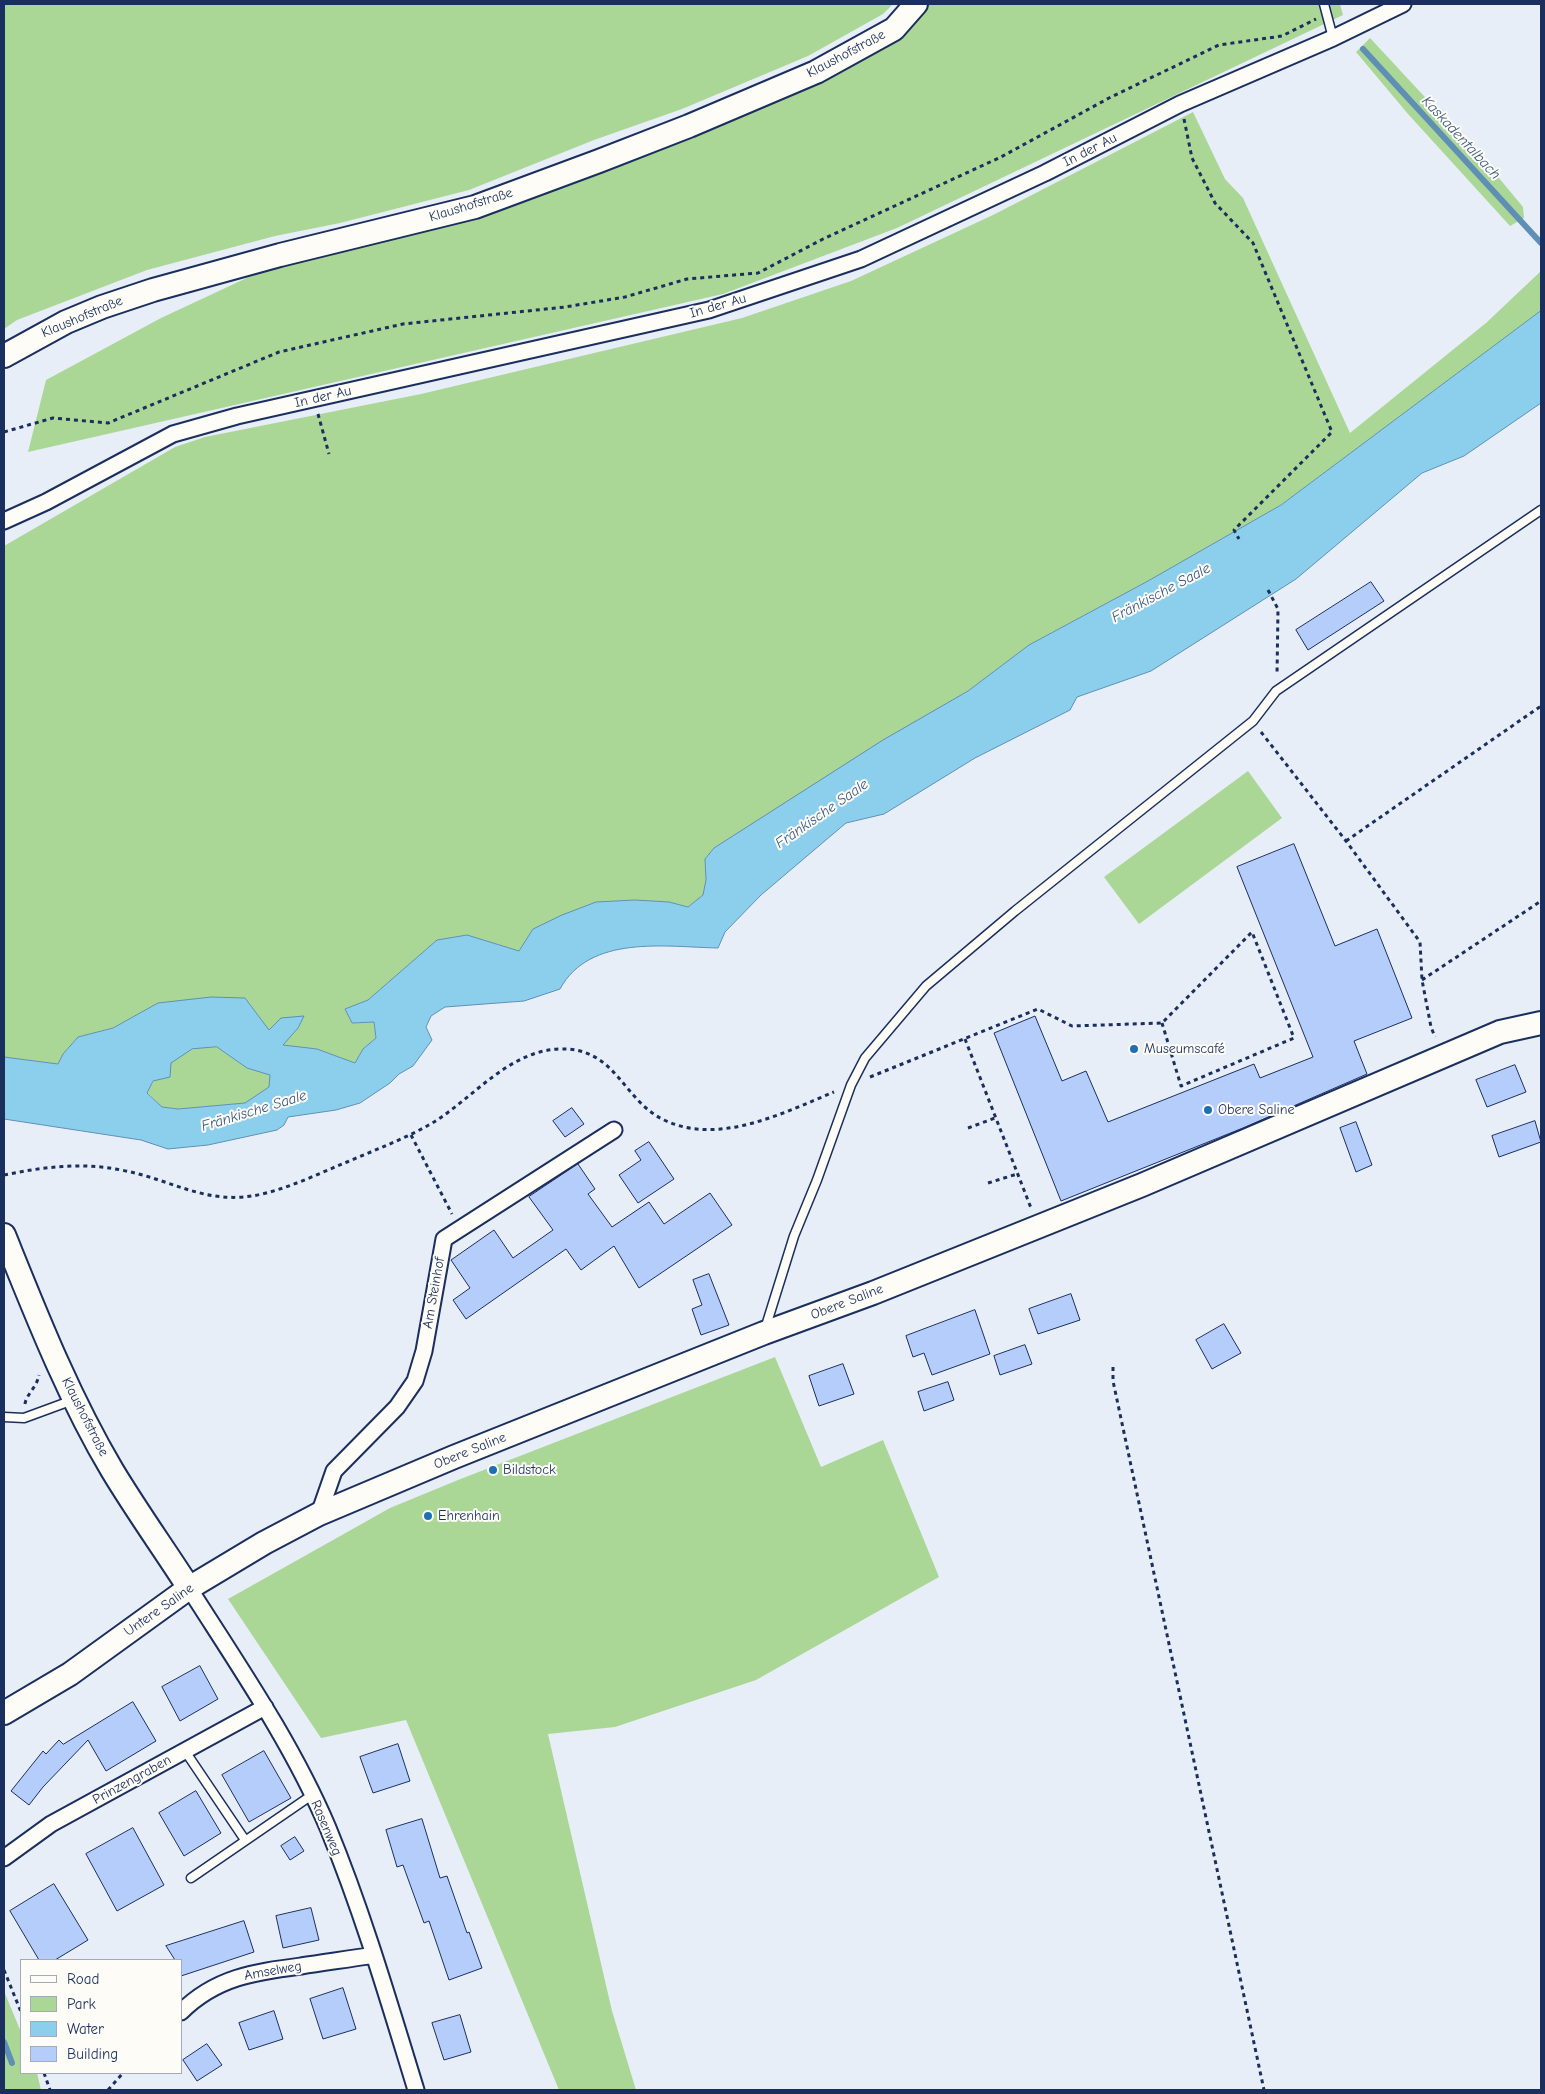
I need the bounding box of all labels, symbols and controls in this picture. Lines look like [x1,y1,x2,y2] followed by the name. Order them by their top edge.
[804,26,888,82] street label: Klaushofstraße
[1418,93,1504,183] water label: Kaskadentalbach
[1060,129,1120,171] street label: In der Au
[427,184,515,226] street label: Klaushofstraße
[688,290,748,322] street label: In der Au
[39,292,125,342] street label: Klaushofstraße
[293,382,353,412] street label: In der Au
[1108,559,1214,627] water label: Fränkische Saale
[772,775,872,853] water label: Fränkische Saale
[1144,1041,1225,1057] place label: Museumscafé
[1128,1043,1140,1055] marker: Museumscafé
[199,1086,309,1136] water label: Fränkische Saale
[1218,1102,1294,1118] place label: Obere Saline
[1202,1104,1214,1116] marker: Obere Saline
[419,1256,449,1330] street label: Am Steinhof
[808,1280,886,1324] street label: Obere Saline
[58,1375,112,1459] street label: Klaushofstraße
[431,1429,509,1473] street label: Obere Saline
[503,1462,556,1478] place label: Bildstock
[487,1464,499,1476] marker: Bildstock
[438,1508,500,1524] place label: Ehrenhain
[422,1510,434,1522] marker: Ehrenhain
[121,1580,197,1640] street label: Untere Saline
[90,1752,174,1808] street label: Prinzengraben
[307,1798,345,1858] street label: Rasenweg
[243,1958,303,1984] street label: Amselweg
[20,1959,182,2074] legend
[67,1970,99,1988] text: Road
[67,1995,96,2013] text: Park
[67,2020,104,2038] text: Water
[67,2045,118,2063] text: Building

